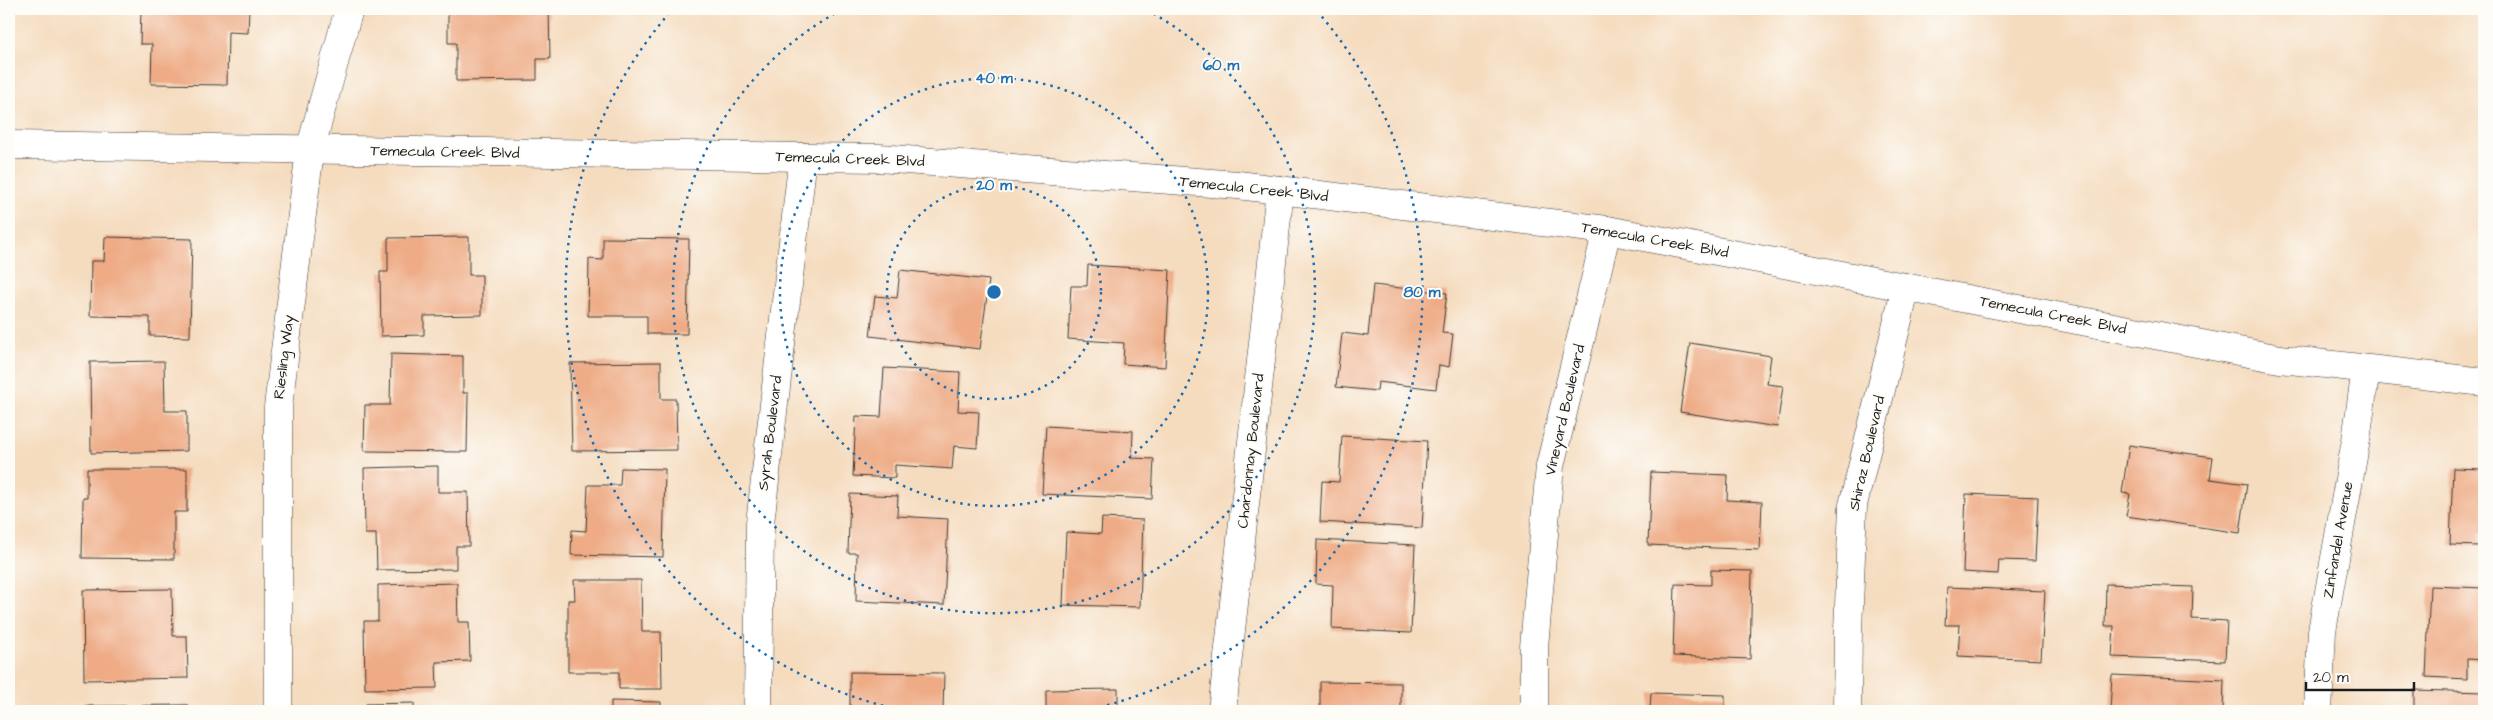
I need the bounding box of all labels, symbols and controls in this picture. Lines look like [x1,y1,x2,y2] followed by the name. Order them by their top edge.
[1203,55,1240,76] text: 60 m
[975,68,1013,89] text: 40 m
[370,140,520,164] street label: Temecula Creek Blvd
[775,146,925,172] street label: Temecula Creek Blvd
[1179,171,1330,207] street label: Temecula Creek Blvd
[975,175,1012,196] text: 20 m
[1580,217,1731,263] street label: Temecula Creek Blvd
[1404,282,1441,303] text: 80 m
[985,283,1003,301] centre of rings
[1978,290,2129,340] street label: Temecula Creek Blvd
[268,314,301,400] street label: Riesling Way
[1540,342,1591,478] street label: Vineyard Boulevard
[1232,372,1271,530] street label: Chardonnay Boulevard
[753,374,789,492] street label: Syrah Boulevard
[1844,393,1890,512] street label: Shiraz Boulevard
[2317,480,2359,600] street label: Zinfandel Avenue
[2306,660,2413,692] scale bar
[2313,667,2349,688] text: 20 m

